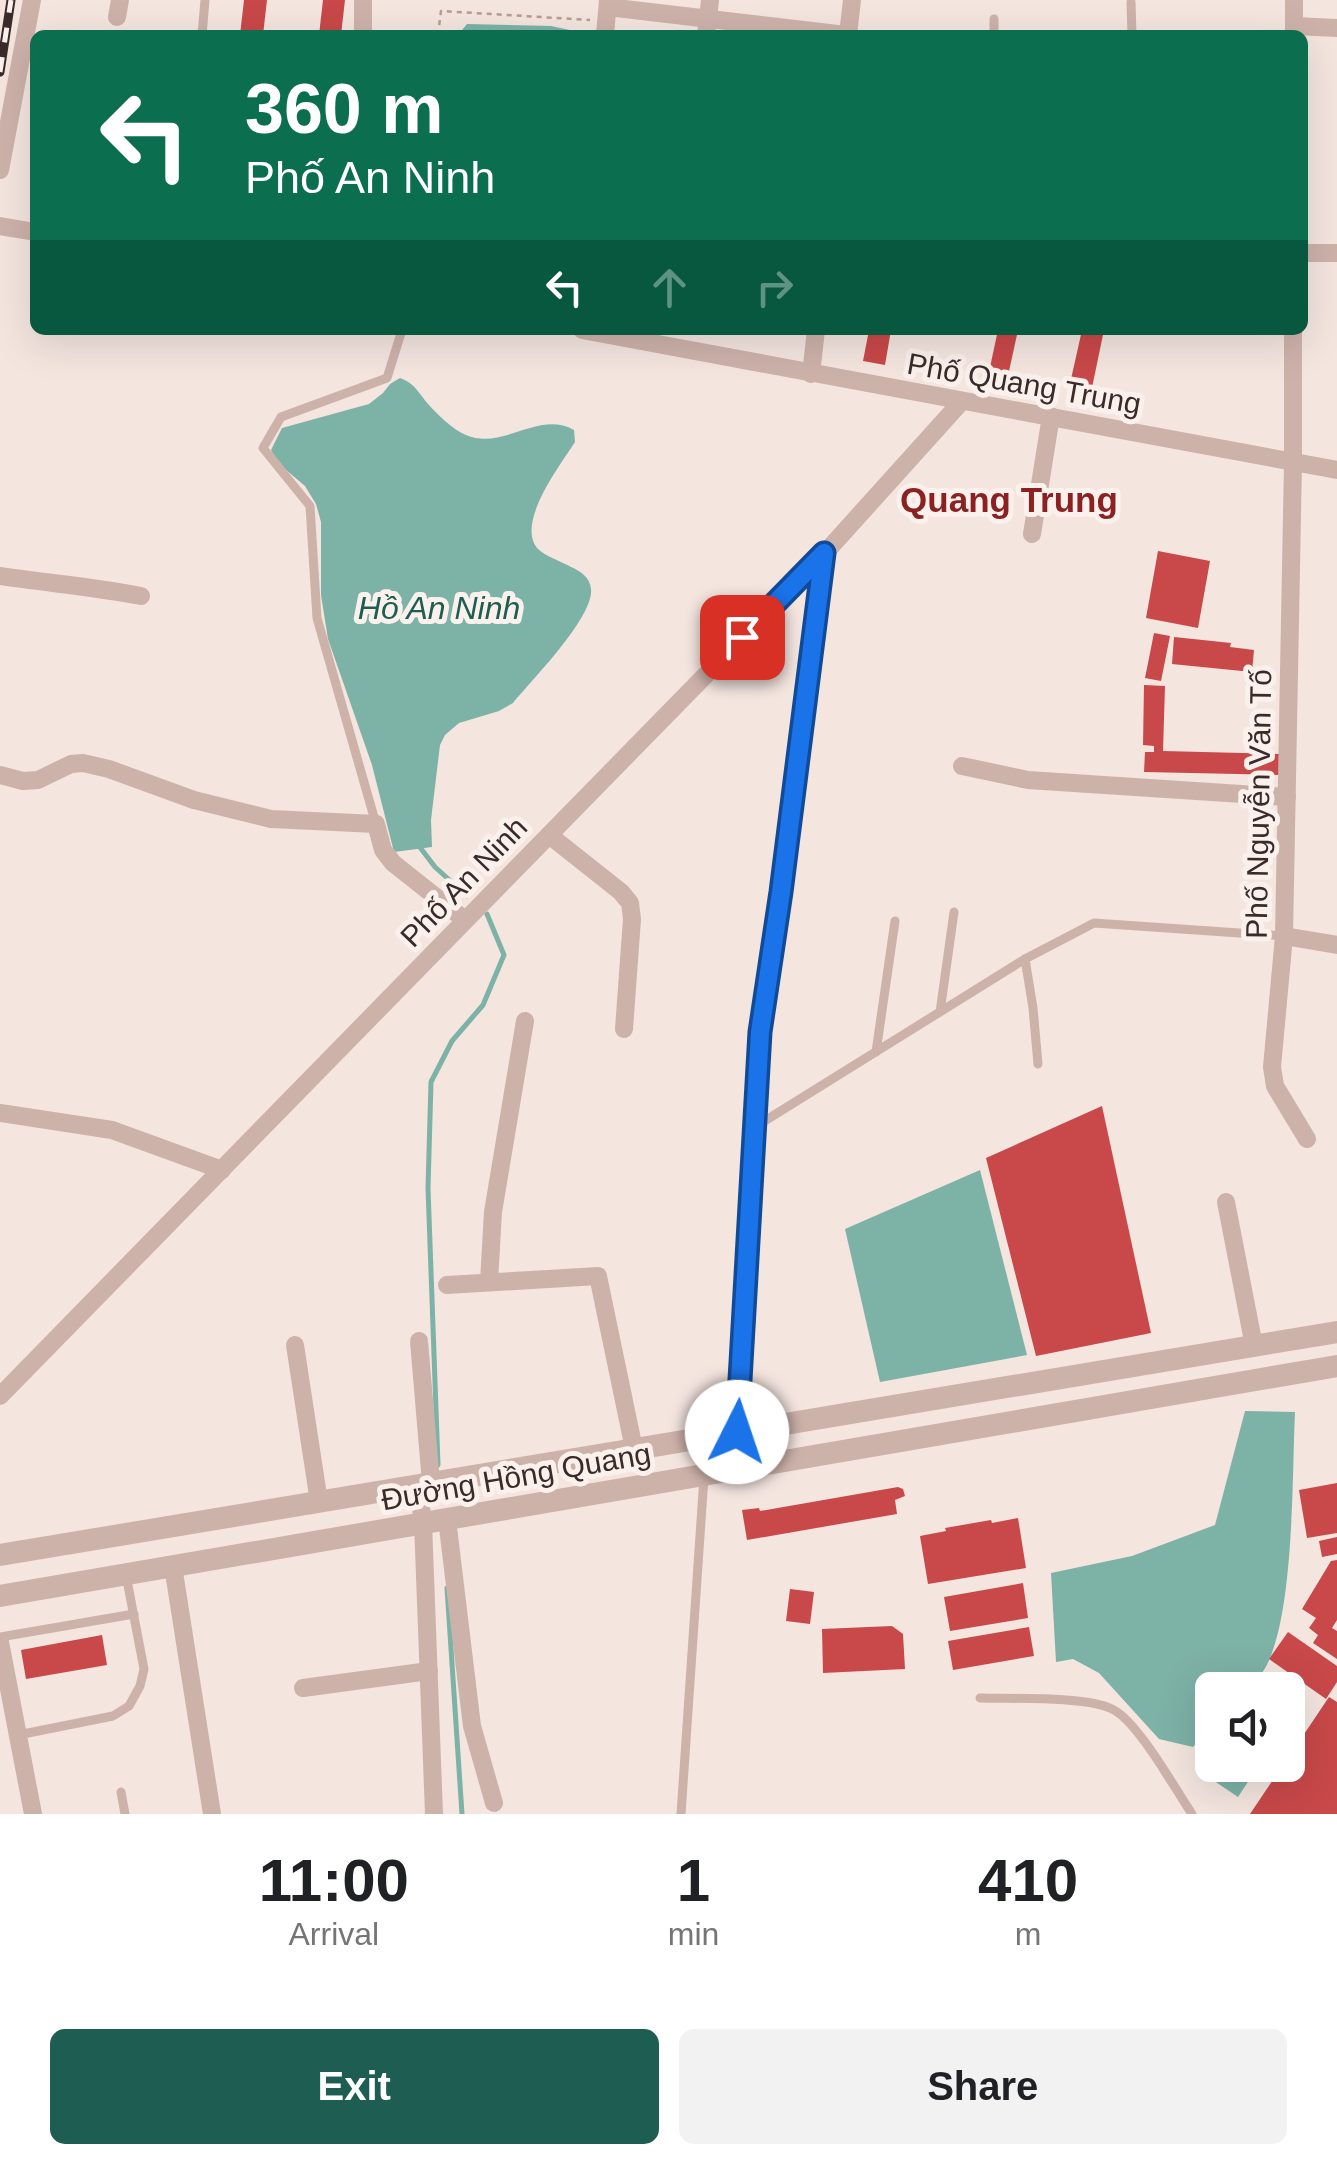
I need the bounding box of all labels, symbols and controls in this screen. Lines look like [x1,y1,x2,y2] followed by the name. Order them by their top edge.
[80,70,210,200] icon: left
[245,70,443,148] text: 360 m
[245,152,495,203] text: Phố An Ninh
[537,260,592,315] icon: left
[642,260,697,315] icon: ahead
[747,260,802,315] icon: right
[905,347,1144,420] street label: Phố Quang Trung
[900,480,1118,519] district label: Quang Trung
[358,590,520,626] water label: Hồ An Ninh
[700,595,785,680] pin
[715,610,770,665] icon: arrive
[1240,669,1277,939] street label: Phố Nguyễn Văn Tố
[394,810,533,953] street label: Phố An Ninh
[685,1380,789,1484] position arrow
[378,1437,653,1516] street label: Đường Hồng Quang
[1195,1672,1305,1782] map controls
[1195,1672,1305,1782] button: sound
[259,1847,409,1914] text: 11:00
[677,1847,710,1914] text: 1
[978,1847,1078,1914] text: 410
[289,1916,379,1952] text: Arrival
[668,1916,719,1952] text: min
[1015,1916,1041,1952] text: m
[50,2029,659,2144] button: Exit
[679,2029,1287,2144] button: Share

